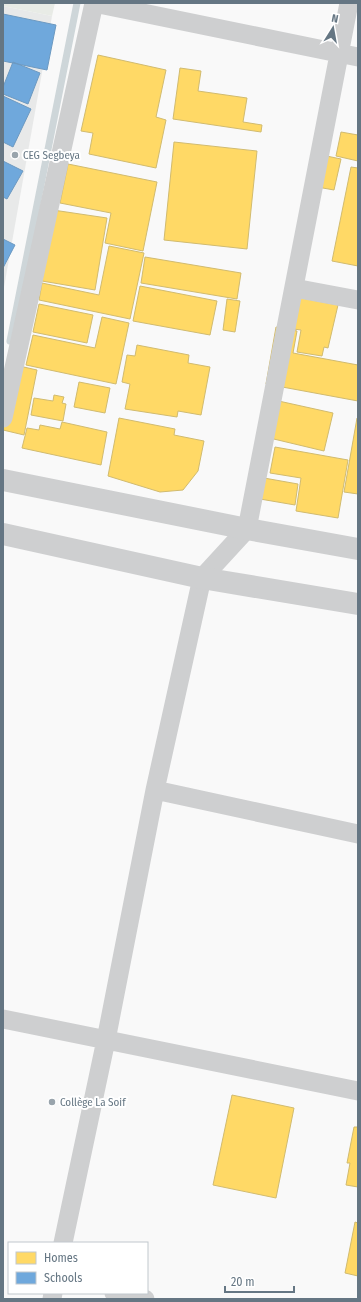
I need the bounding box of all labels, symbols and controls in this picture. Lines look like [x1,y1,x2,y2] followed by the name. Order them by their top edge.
[313,8,353,48] north arrow
[330,12,339,26] text: N
[23,149,80,162] place label: CEG Segbeya
[10,150,20,160] marker: CEG Segbeya
[60,1096,126,1109] place label: Collège La Soif
[47,1097,57,1107] marker: Collège La Soif
[8,1242,148,1294] legend
[44,1251,78,1265] text: Homes
[225,1268,294,1294] scale bar
[44,1271,82,1285] text: Schools
[231,1275,255,1289] text: 20 m

